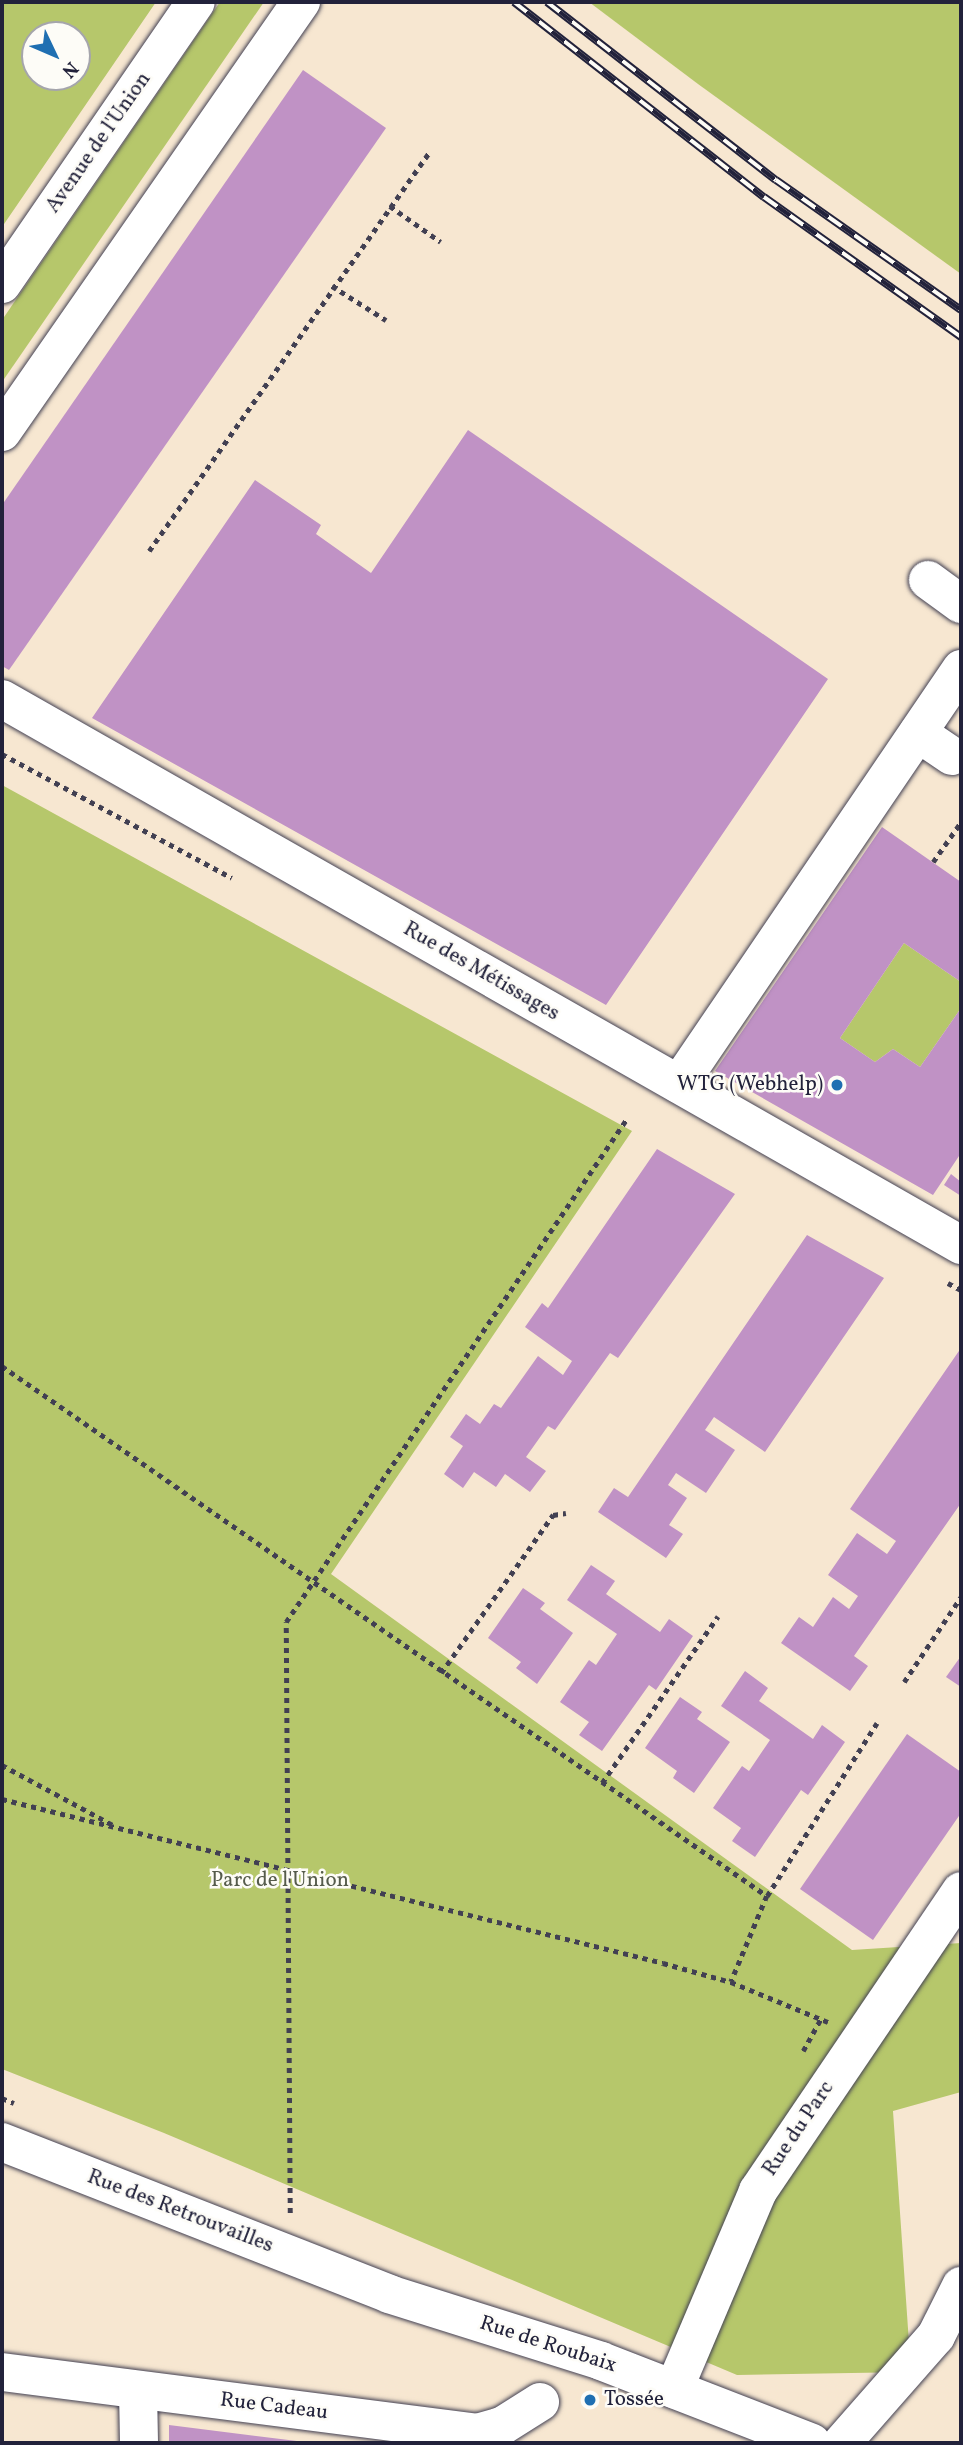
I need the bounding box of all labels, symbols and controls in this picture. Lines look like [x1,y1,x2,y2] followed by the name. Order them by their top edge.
[21,21,91,91] north arrow
[56,55,84,83] text: N
[41,68,157,218] street label: Avenue de l'Union
[398,917,564,1027] street label: Rue des Métissages
[677,1072,823,1098] place label: WTG (Webhelp)
[829,1077,845,1093] marker: WTG (Webhelp)
[211,1868,349,1894] park label: Parc de l'Union
[758,2077,840,2181] street label: Rue du Parc
[83,2165,277,2259] street label: Rue des Retrouvailles
[476,2311,620,2379] street label: Rue de Roubaix
[604,2387,664,2413] place label: Tossée
[219,2388,329,2426] street label: Rue Cadeau
[582,2392,598,2408] marker: Tossée

